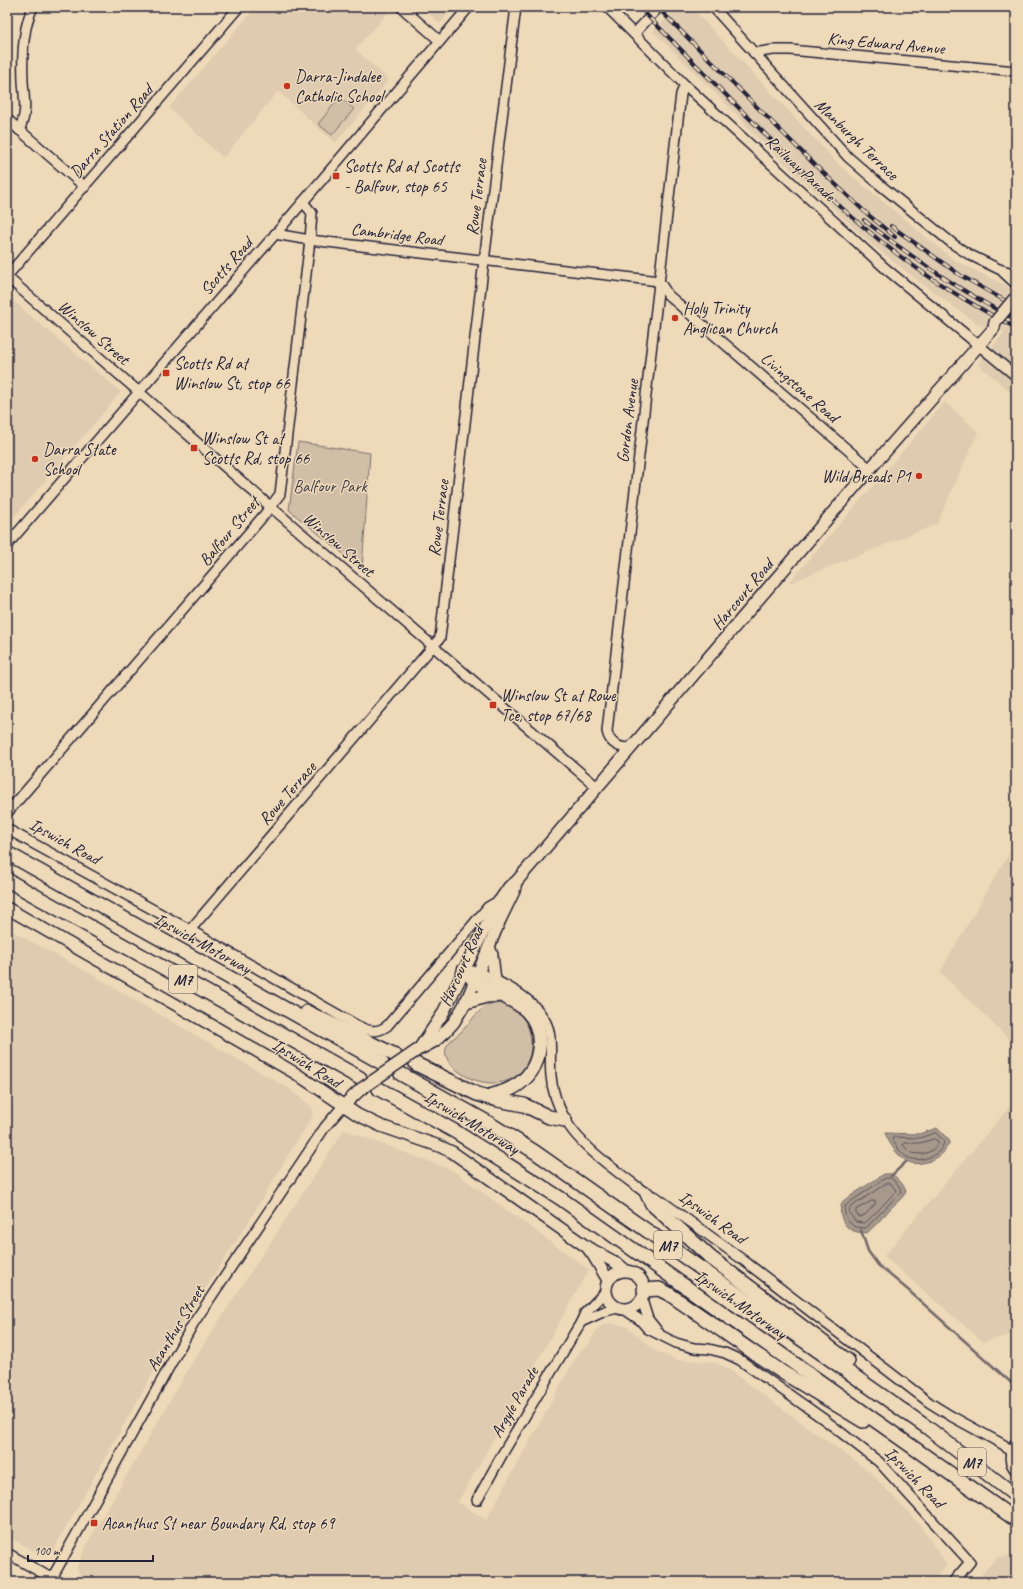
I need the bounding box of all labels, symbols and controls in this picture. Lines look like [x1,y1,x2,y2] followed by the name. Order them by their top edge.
[827,28,947,59] street label: King Edward Avenue
[295,66,386,107] place label: Darra-Jindalee Catholic School
[65,79,159,182] street label: Darra Station Road
[282,81,292,91] marker: Darra-Jindalee Catholic School
[810,94,904,186] street label: Manburgh Terrace
[761,131,841,207] street label: Railway Parade
[344,156,462,197] place label: Scotts Rd at Scotts - Balfour, stop 65
[461,156,492,237] street label: Rowe Terrace
[331,171,341,181] marker: Scotts Rd at Scotts - Balfour, stop 65
[350,218,446,251] street label: Cambridge Road
[196,231,259,300] street label: Scotts Road
[54,296,135,371] street label: Winslow Street
[683,298,778,339] place label: Holy Trinity Anglican Church
[670,313,680,323] marker: Holy Trinity Anglican Church
[756,348,845,429] street label: Livingstone Road
[174,353,291,394] place label: Scotts Rd at Winslow St, stop 66
[161,368,171,378] marker: Scotts Rd at Winslow St, stop 66
[612,377,643,464] street label: Gordon Avenue
[202,428,311,469] place label: Winslow St at Scotts Rd, stop 66
[43,439,117,480] place label: Darra State School
[189,443,199,453] marker: Winslow St at Scotts Rd, stop 66
[30,454,40,464] marker: Darra State School
[822,466,912,487] place label: Wild Breads P1
[914,471,924,481] marker: Wild Breads P1
[293,476,369,497] park label: Balfour Park
[423,477,454,558] street label: Rowe Terrace
[194,491,266,570] street label: Balfour Street
[299,508,380,583] street label: Winslow Street
[707,552,780,634] street label: Harcourt Road
[501,685,617,726] place label: Winslow St at Rowe Tce, stop 67/68
[488,700,498,710] marker: Winslow St at Rowe Tce, stop 67/68
[254,756,321,829] street label: Rowe Terrace
[26,813,106,871] street label: Ipswich Road
[151,908,256,979] street label: Ipswich Motorway
[434,920,490,1010] street label: Harcourt Road
[169,965,197,993] road number: M7
[268,1034,347,1094] street label: Ipswich Road
[420,1086,524,1160] street label: Ipswich Motorway
[675,1186,752,1250] street label: Ipswich Road
[654,1231,682,1259] road number: M7
[691,1265,792,1344] street label: Ipswich Motorway
[142,1280,210,1375] street label: Acanthus Street
[486,1362,544,1441] street label: Argyle Parade
[880,1442,951,1514] street label: Ipswich Road
[958,1448,986,1476] road number: M7
[102,1513,336,1534] place label: Acanthus St near Boundary Rd, stop 69
[89,1518,99,1528] marker: Acanthus St near Boundary Rd, stop 69
[28,1537,153,1563] scale bar
[34,1543,61,1559] text: 100 m

